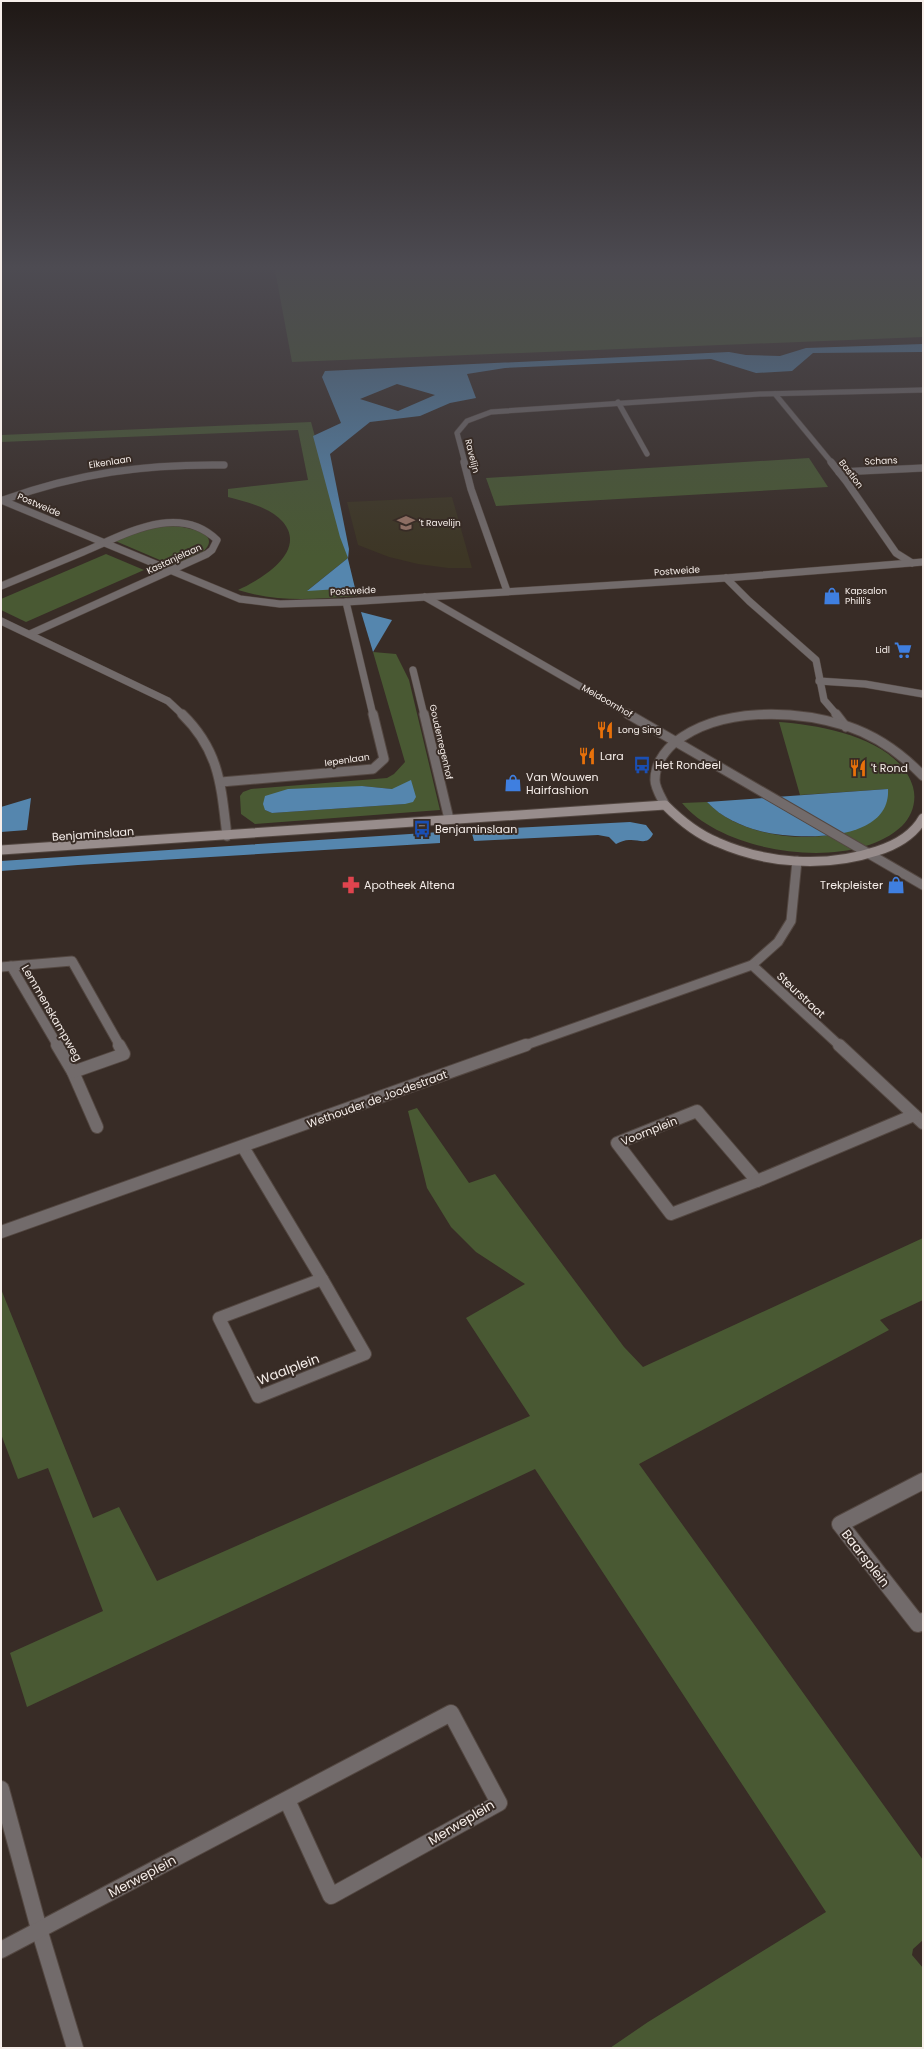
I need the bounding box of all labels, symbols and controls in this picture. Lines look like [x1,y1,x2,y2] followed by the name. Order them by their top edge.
[462,438,482,474] street label: Ravelijn
[88,453,132,471] street label: Eikenlaan
[864,454,898,468] street label: Schans
[836,457,866,491] street label: Bastion
[16,491,63,520] street label: Postweide
[396,513,416,533] school or university icon: 't Ravelijn
[419,517,461,529] place label: 't Ravelijn
[145,541,204,577] street label: Kastanjelaan
[654,563,701,579] street label: Postweide
[330,584,377,598] street label: Postweide
[845,585,887,607] place label: Kapsalon Philli's
[822,586,842,606] shop icon: Kapsalon Philli's
[893,640,913,660] supermarket icon: Lidl
[876,644,890,656] place label: Lidl
[579,682,635,720] street label: Meidoornhof
[427,703,455,781] street label: Goudenregenhof
[595,720,615,740] restaurant icon: Long Sing
[618,724,661,736] place label: Long Sing
[577,746,597,766] restaurant icon: Lara
[600,748,624,764] place label: Lara
[324,751,371,769] street label: Iepenlaan
[632,755,652,775] bus stop icon: Het Rondeel
[655,757,721,773] place label: Het Rondeel
[848,758,868,778] restaurant icon: 't Rond
[871,760,908,776] place label: 't Rond
[526,769,599,798] place label: Van Wouwen Hairfashion
[503,773,523,793] shop icon: Van Wouwen Hairfashion
[412,819,432,839] bus stop icon: Benjaminslaan
[435,821,517,837] place label: Benjaminslaan
[51,823,135,845] street label: Benjaminslaan
[341,875,361,895] pharmacy icon: Apotheek Altena
[886,875,906,895] shop icon: Trekpleister
[364,877,455,893] place label: Apotheek Altena
[820,877,883,893] place label: Trekpleister
[18,962,86,1064] street label: Lemmenskampweg
[773,968,829,1022] street label: Steurstraat
[305,1066,449,1132] street label: Wethouder de Joodestraat
[618,1112,680,1150] street label: Voornplein
[254,1349,322,1390] street label: Waalplein
[837,1525,894,1591] street label: Baarsplein
[424,1795,498,1850] street label: Merweplein
[105,1851,180,1902] street label: Merweplein

